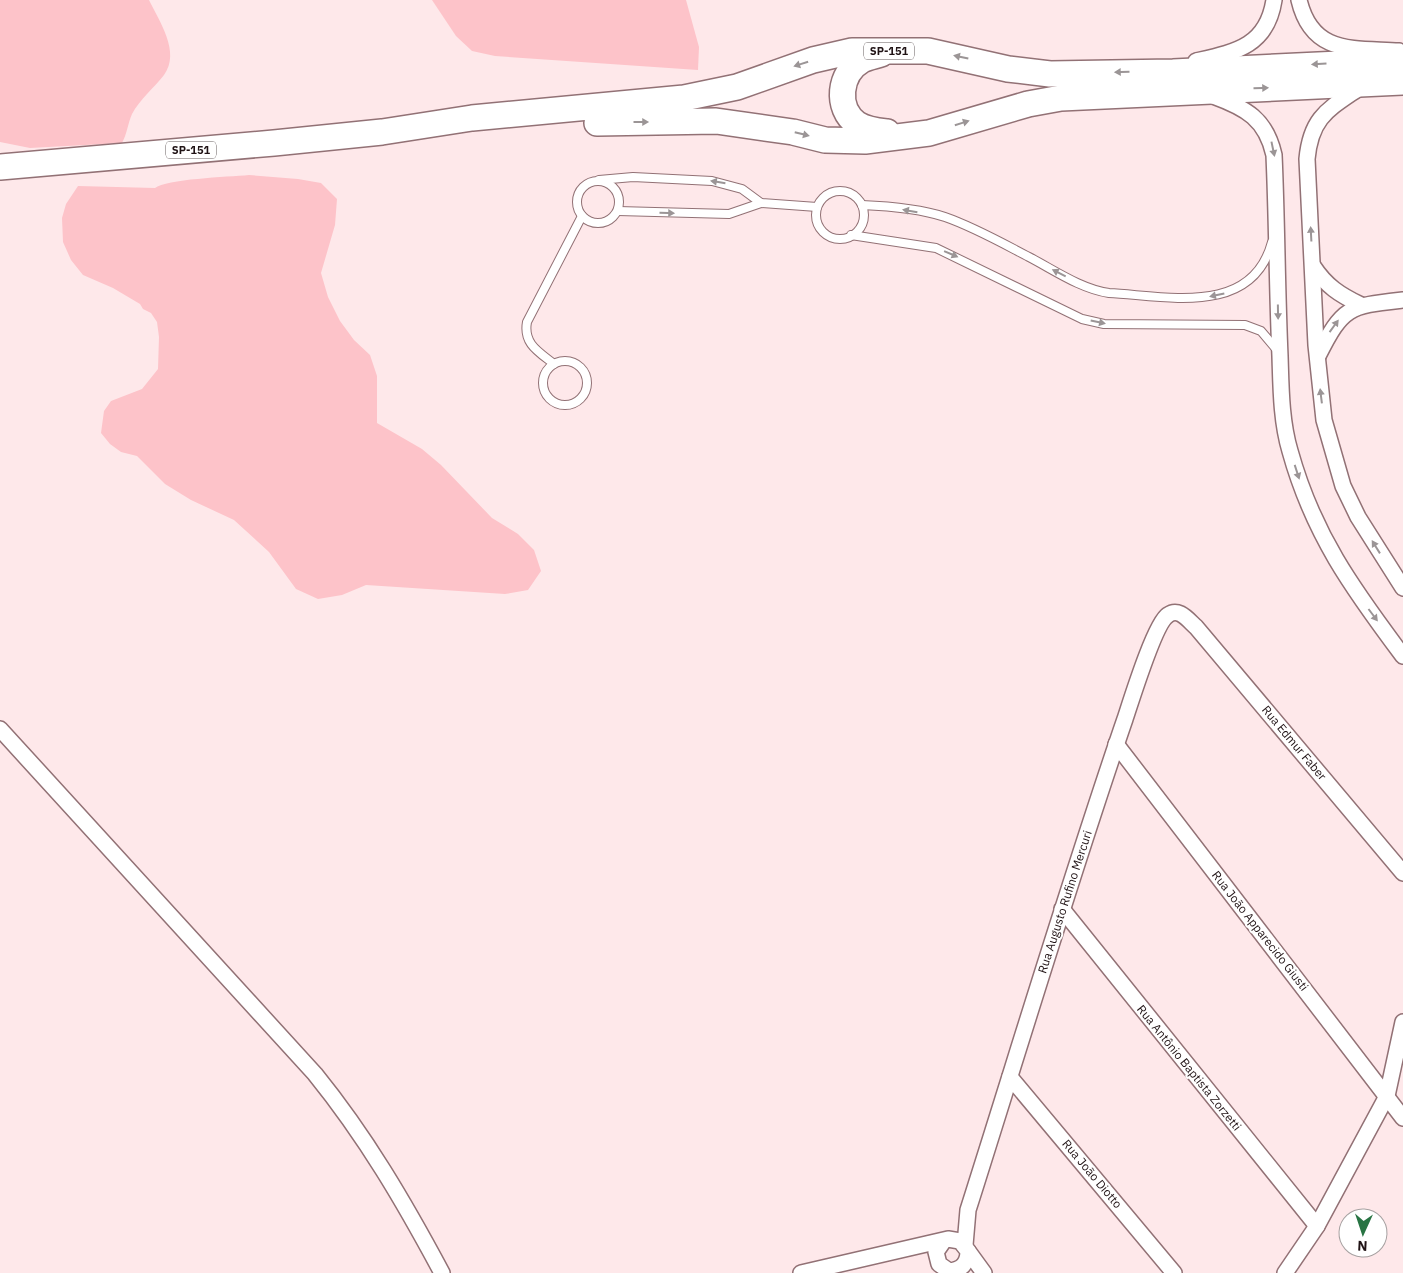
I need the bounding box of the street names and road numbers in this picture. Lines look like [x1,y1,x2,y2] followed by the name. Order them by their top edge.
[864,42,914,59] road number: SP-151
[166,142,216,158] road number: SP-151
[1259,702,1330,783] street label: Rua Edmur Faber
[1034,828,1095,975] street label: Rua Augusto Rufino Mercuri
[1209,868,1312,994] street label: Rua João Apparecido Giusti
[1134,1002,1245,1134] street label: Rua Antônio Baptista Zorzetti
[1059,1136,1126,1211] street label: Rua João Diotto

